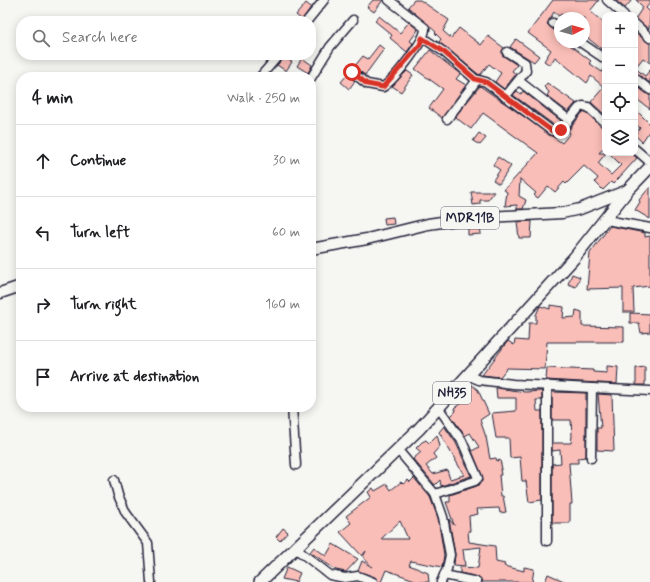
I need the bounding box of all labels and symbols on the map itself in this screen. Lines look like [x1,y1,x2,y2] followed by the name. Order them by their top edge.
[554,12,590,48] north arrow
[343,63,361,81] route start
[552,121,570,139] route end
[441,207,499,229] road number: MDR11B
[433,382,471,404] road number: NH35

